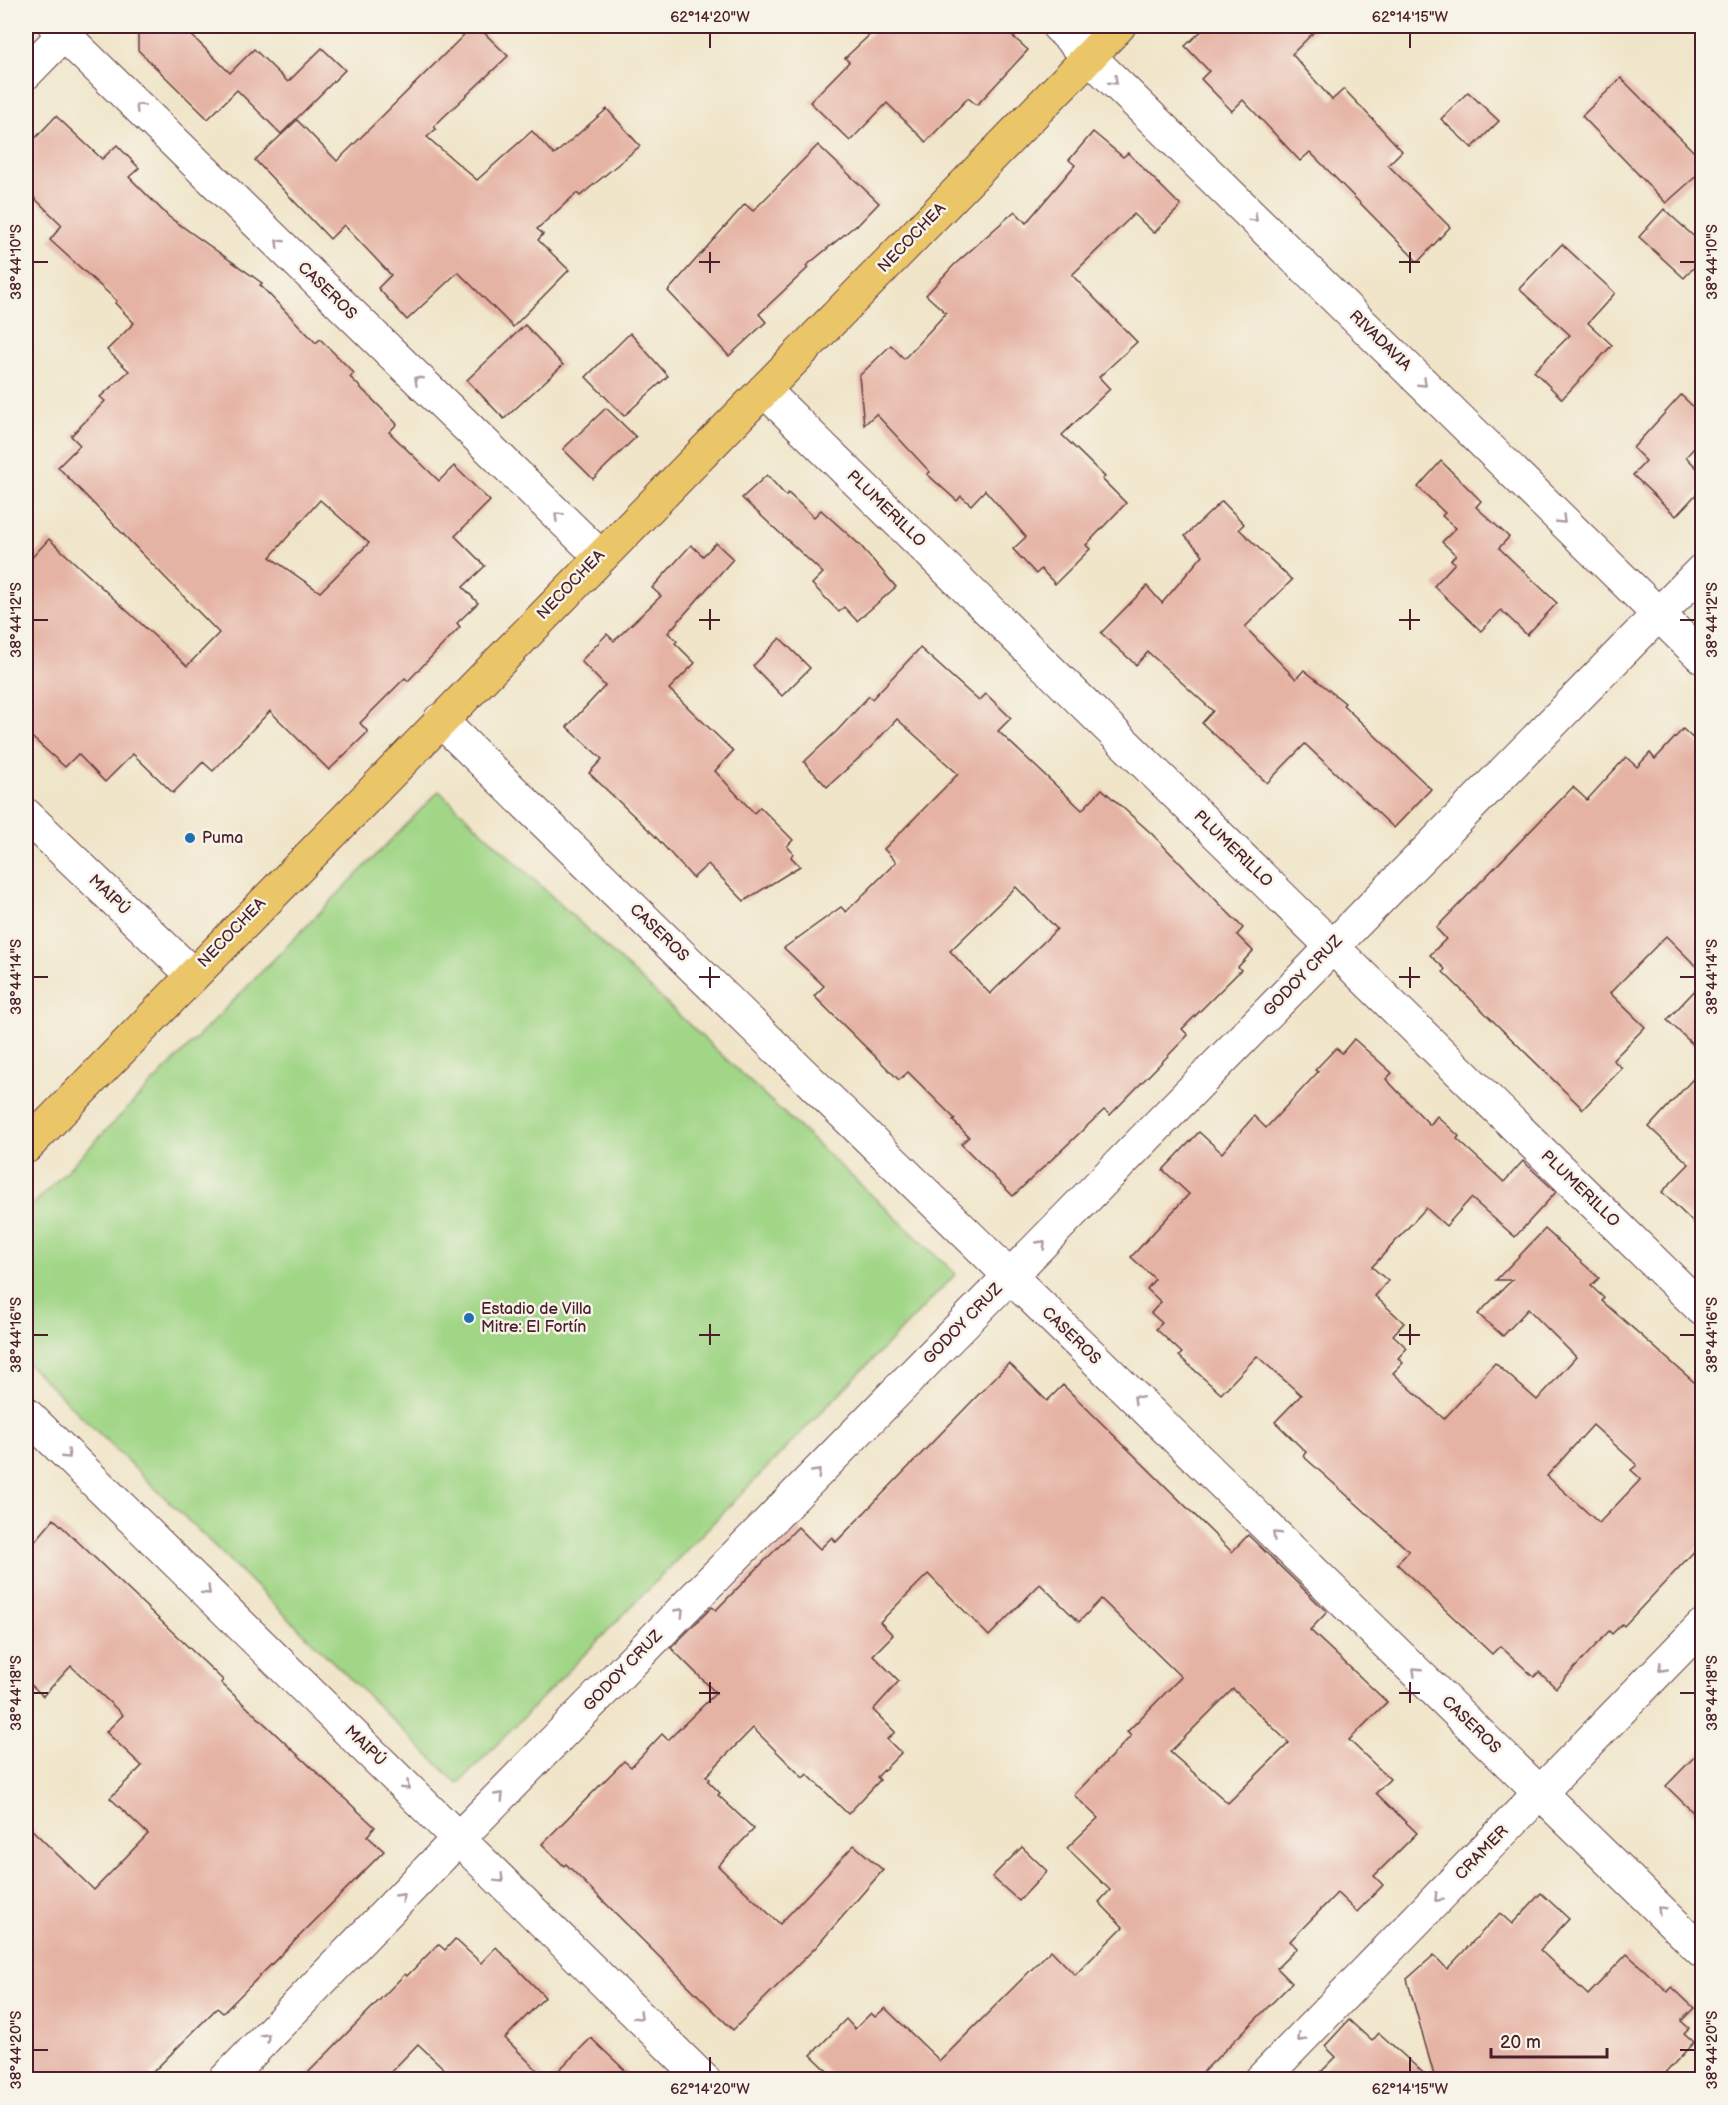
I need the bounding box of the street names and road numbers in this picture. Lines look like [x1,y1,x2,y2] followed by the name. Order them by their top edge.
[874,199,950,277] street label: NECOCHEA
[294,258,360,324] street label: CASEROS
[1345,307,1415,375] street label: RIVADAVIA
[843,467,929,551] street label: PLUMERILLO
[533,546,609,624] street label: NECOCHEA
[1190,807,1276,891] street label: PLUMERILLO
[84,869,135,919] street label: MAIPÚ
[194,894,270,972] street label: NECOCHEA
[626,900,692,966] street label: CASEROS
[1260,931,1346,1020] street label: GODOY CRUZ
[1537,1147,1623,1231] street label: PLUMERILLO
[920,1279,1006,1368] street label: GODOY CRUZ
[1038,1303,1104,1369] street label: CASEROS
[580,1626,666,1715] street label: GODOY CRUZ
[1438,1692,1504,1758] street label: CASEROS
[340,1720,391,1770] street label: MAIPÚ
[1451,1822,1513,1884] street label: CRAMER

